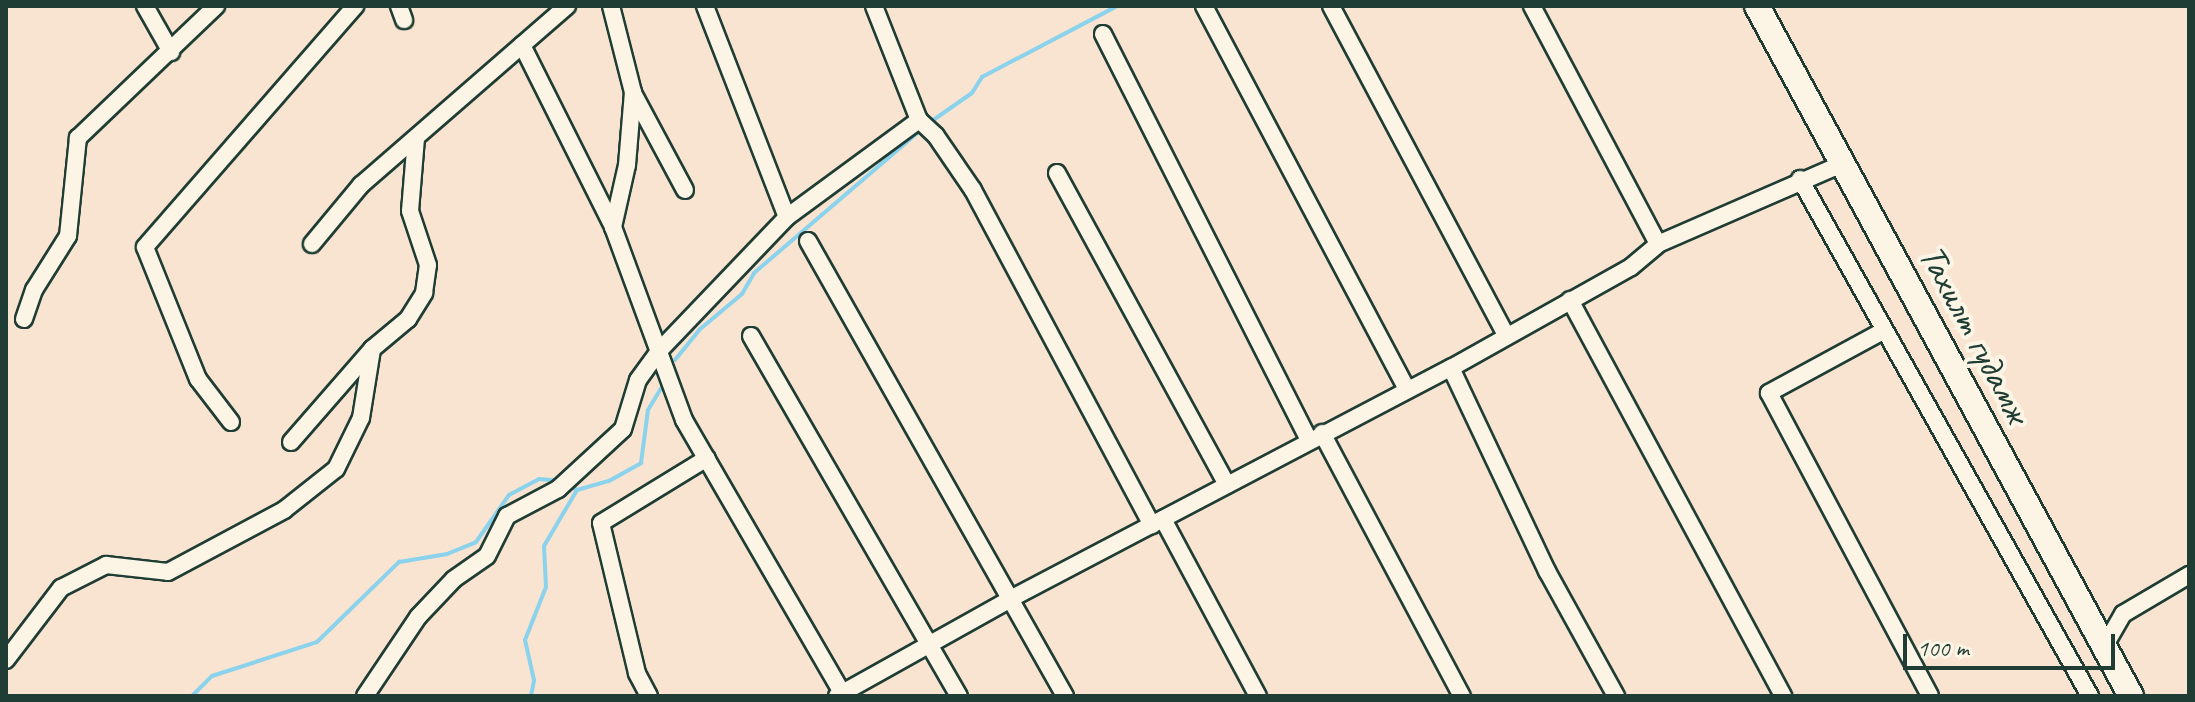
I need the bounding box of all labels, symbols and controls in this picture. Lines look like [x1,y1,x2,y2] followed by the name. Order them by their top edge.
[1909,237,2041,431] street label: Тахилт гудамж
[1907,618,2119,668] scale bar
[1917,633,1969,663] text: 100 m

